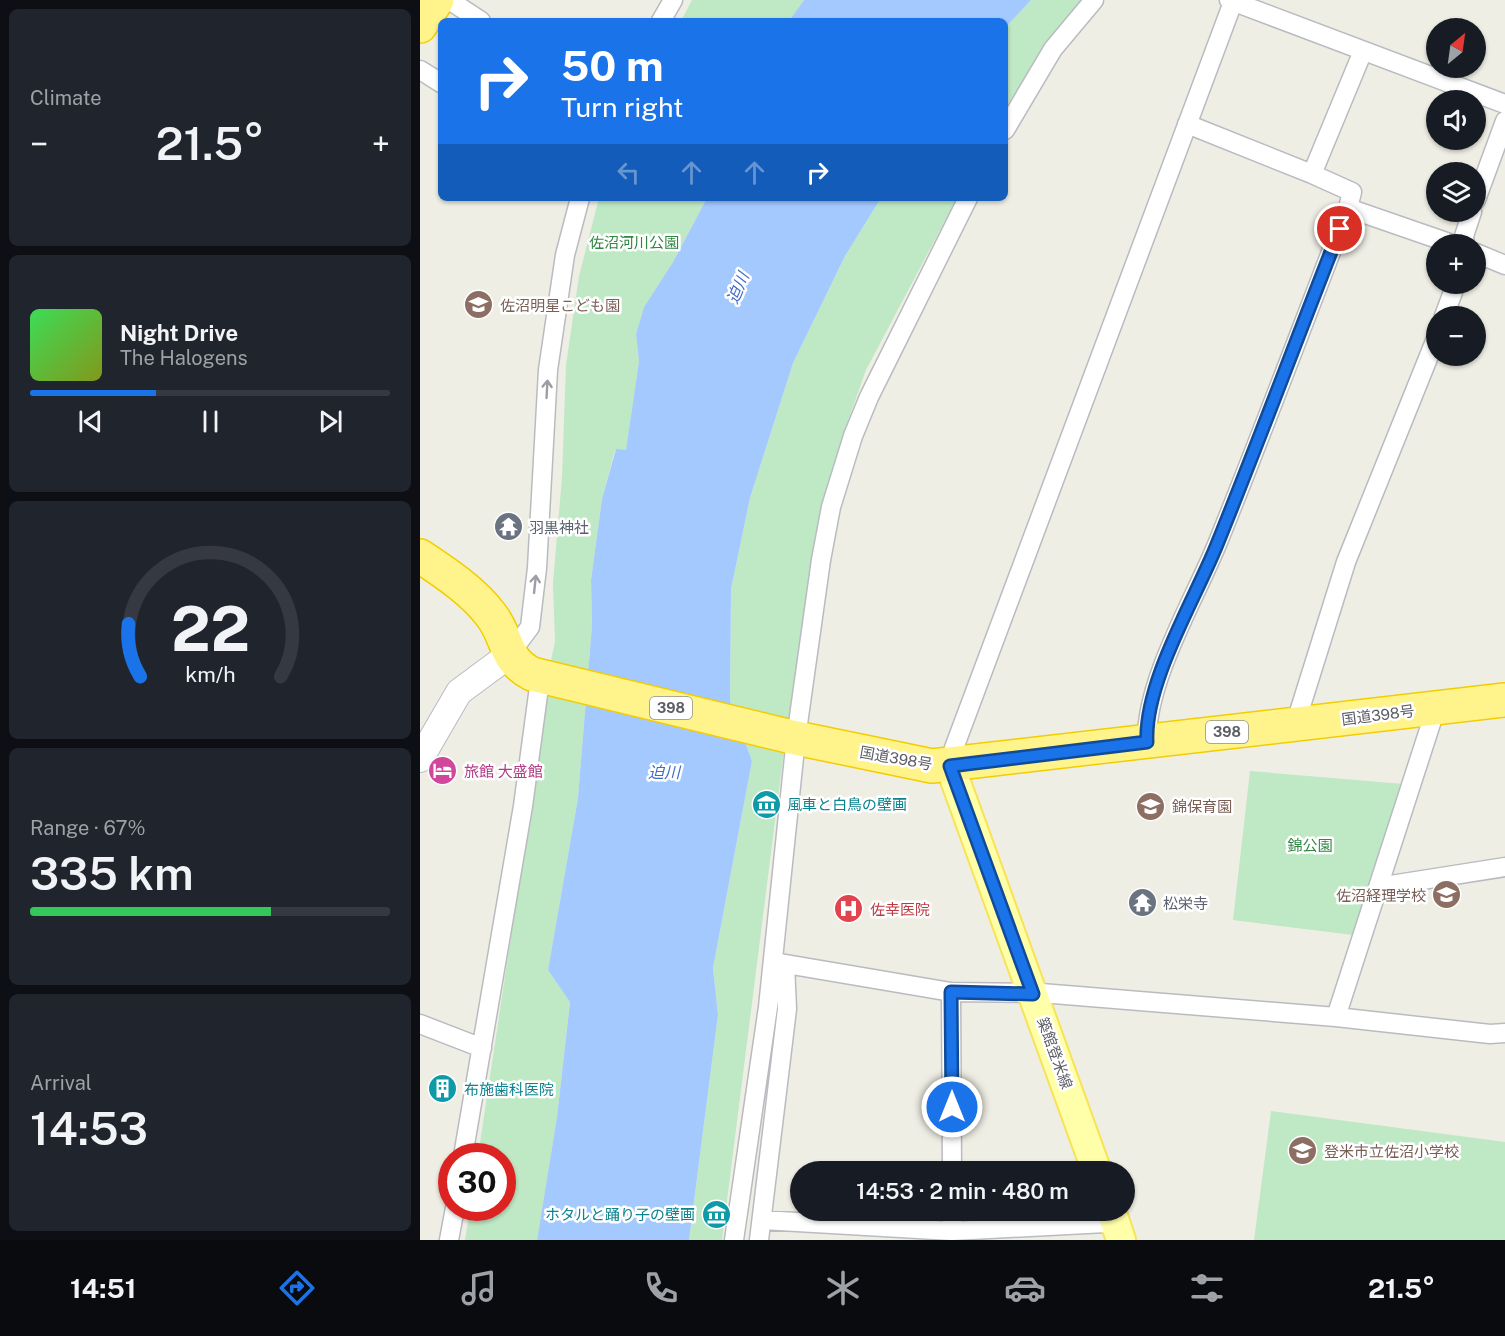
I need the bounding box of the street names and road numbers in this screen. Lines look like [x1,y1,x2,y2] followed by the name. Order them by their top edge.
[650,697,692,719] road number: 398
[1341,702,1415,728] street label: 国道398号
[1206,721,1248,743] road number: 398
[858,743,934,773] street label: 国道398号
[1034,1015,1076,1091] street label: 築館登米線

